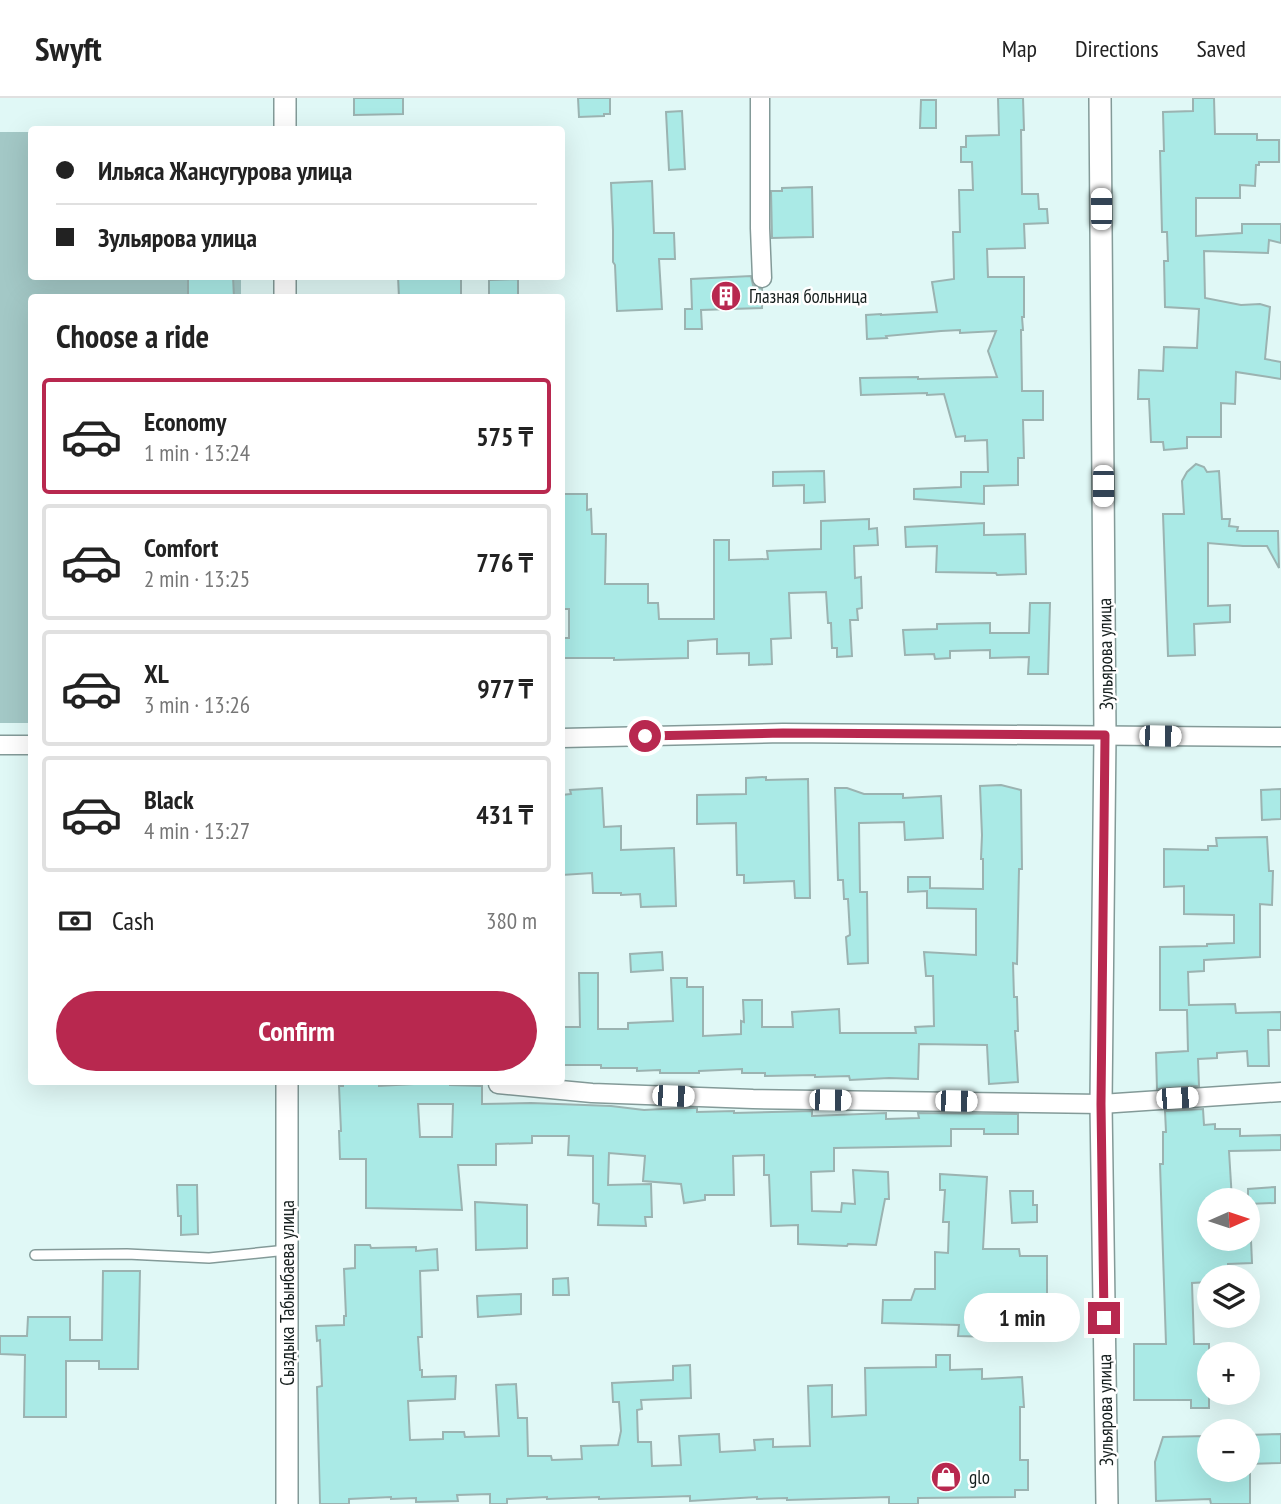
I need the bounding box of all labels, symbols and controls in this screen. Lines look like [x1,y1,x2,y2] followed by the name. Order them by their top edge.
[35,27,102,70] text: Swyft
[1002,33,1037,64] text: Map
[1075,33,1159,64] text: Directions
[1197,33,1246,64] text: Saved
[98,154,352,187] text: Ильяса Жансугурова улица
[1091,188,1112,230] car
[98,221,257,254] text: Зульярова улица
[709,279,743,313] building icon: Глазная больница
[749,284,867,308] place label: Глазная больница
[56,315,209,357] text: Choose a ride
[60,405,123,468] icon: car
[144,405,226,438] text: Economy
[476,420,533,453] text: 575 ₸
[144,438,250,467] text: 1 min · 13:24
[1093,465,1114,507] car
[60,531,123,594] icon: car
[144,531,218,564] text: Comfort
[476,546,533,579] text: 776 ₸
[144,564,250,593] text: 2 min · 13:25
[1092,598,1118,710] street label: Зульярова улица
[60,657,123,720] icon: car
[144,657,169,690] text: XL
[477,672,533,705] text: 977 ₸
[144,690,250,719] text: 3 min · 13:26
[629,720,661,752] route start
[1139,725,1182,747] car
[60,783,123,846] icon: car
[144,783,194,816] text: Black
[476,798,533,831] text: 431 ₸
[144,816,250,845] text: 4 min · 13:27
[56,902,94,940] icon: cash
[112,904,154,937] text: Cash
[486,906,537,935] text: 380 m
[56,991,537,1071] button: Confirm
[652,1085,695,1107] car
[1156,1086,1199,1110] car
[809,1089,852,1111] car
[935,1090,978,1112] car
[1197,1188,1260,1251] north arrow
[1197,1188,1260,1482] map controls
[275,1200,299,1386] street label: Сыздыка Табынбаева улица
[1197,1265,1260,1328] button: layers
[964,1294,1080,1342] callout: 1 min
[1088,1302,1120,1334] route end
[999,1303,1045,1332] text: 1 min
[1197,1342,1260,1405] button: +
[1092,1354,1118,1466] street label: Зульярова улица
[1197,1419,1260,1482] button: −
[929,1460,963,1494] shop icon: glo
[969,1465,990,1489] place label: glo

